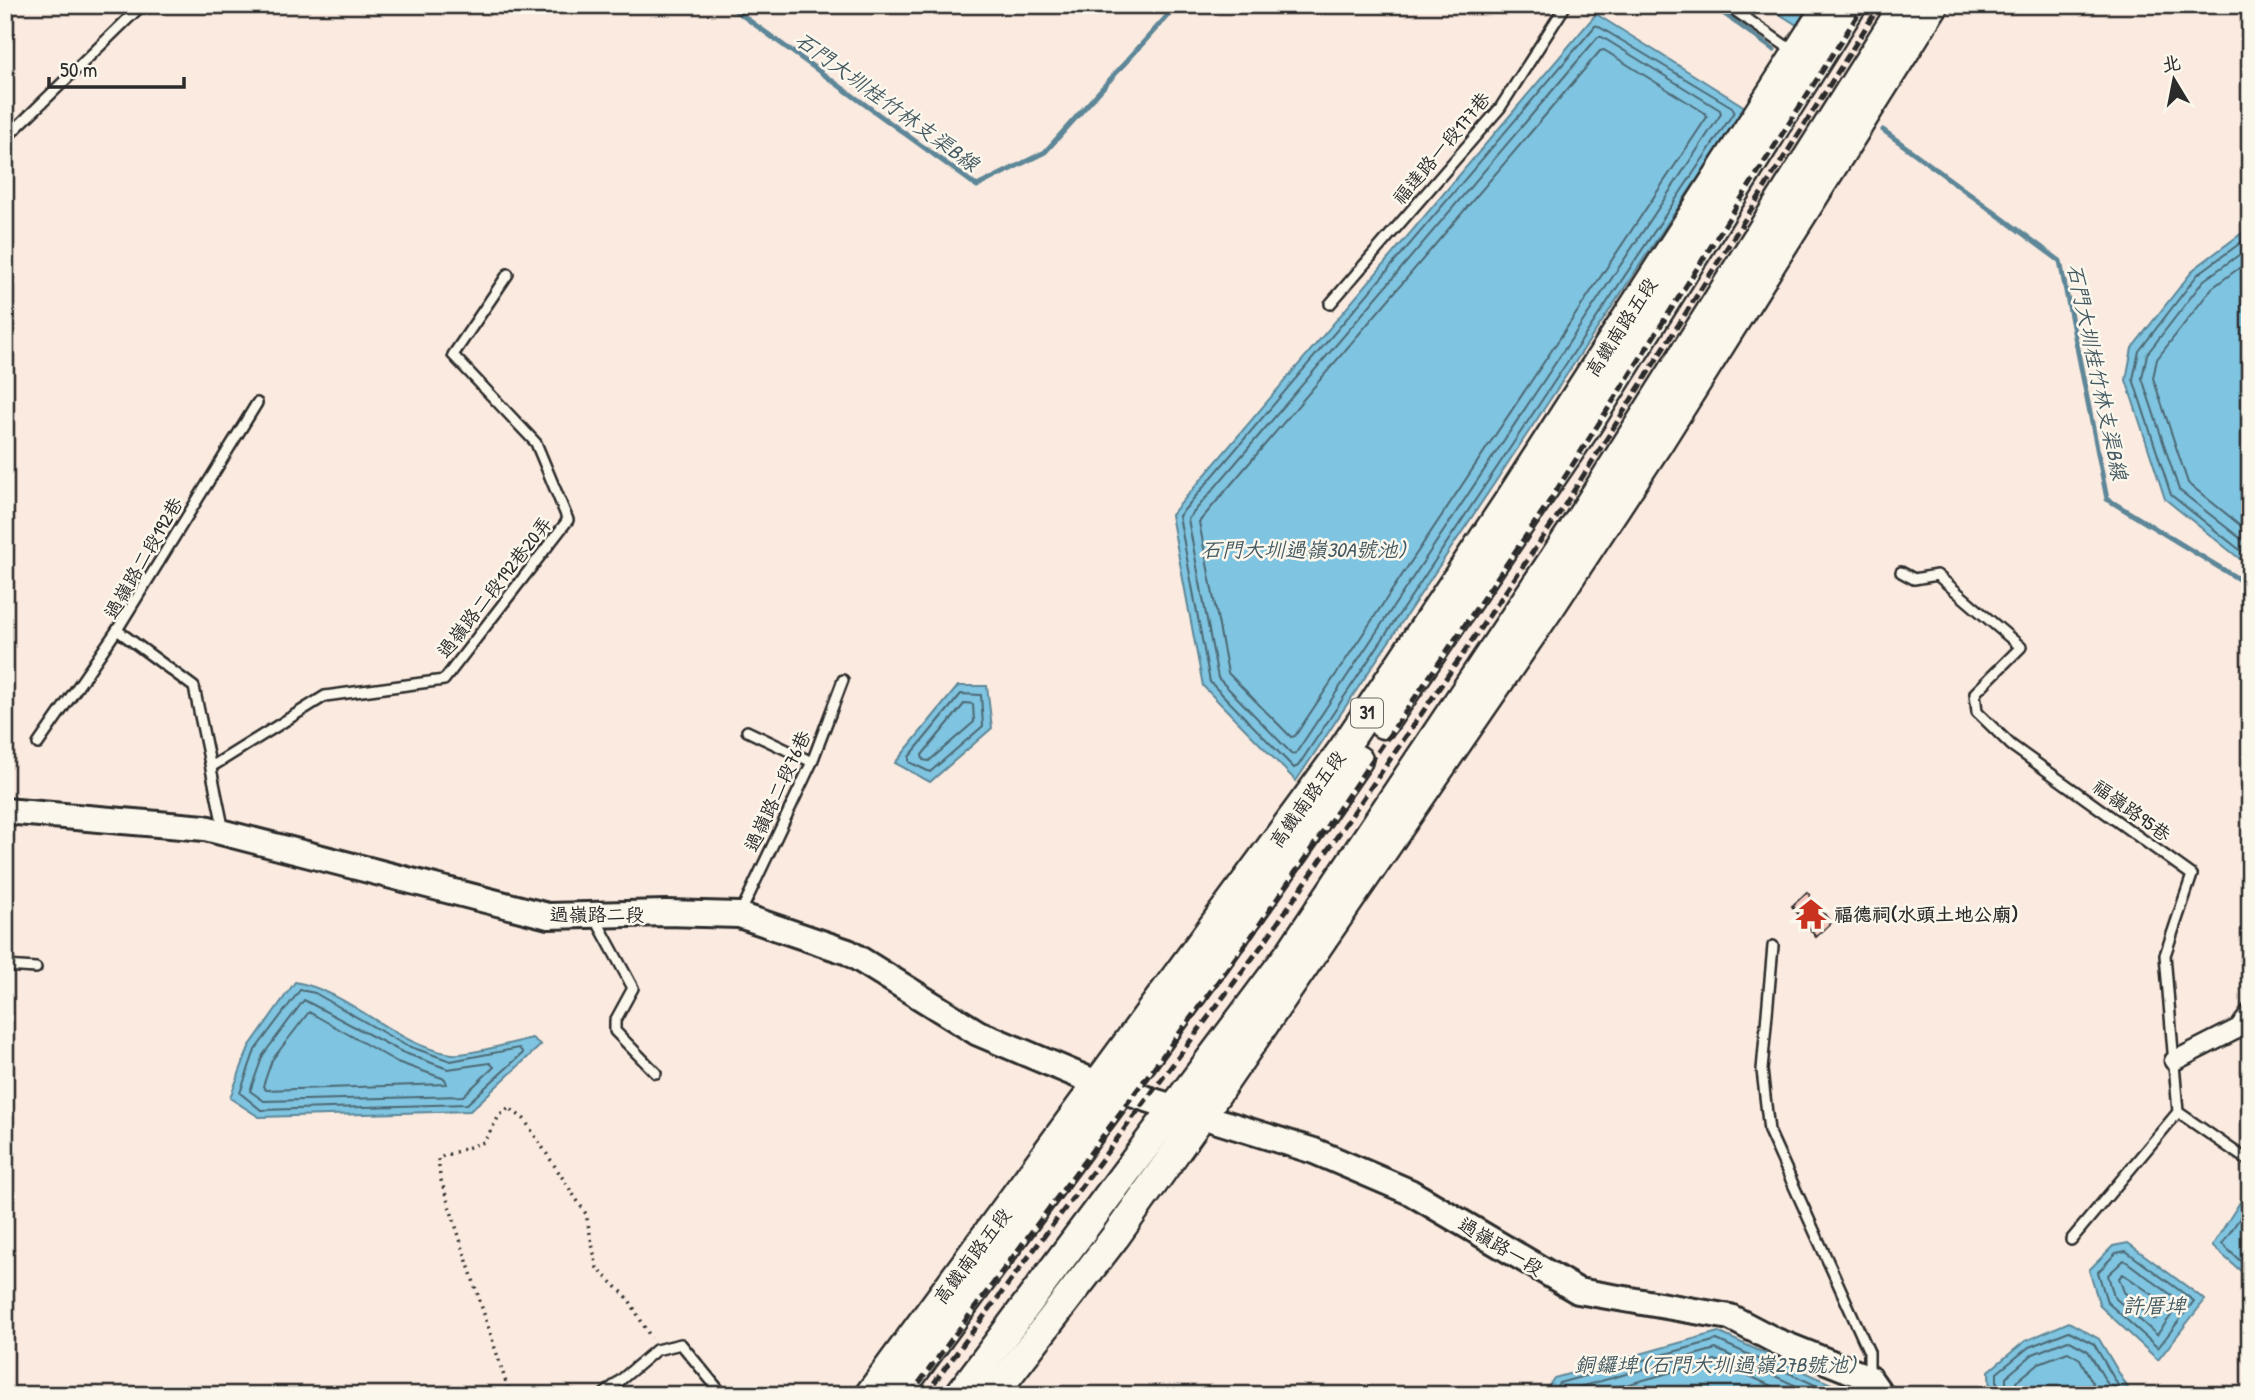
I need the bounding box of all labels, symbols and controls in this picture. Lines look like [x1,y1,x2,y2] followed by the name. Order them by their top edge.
[790,25,986,179] water label: 石門大圳桂竹林支渠B線
[49,46,184,90] scale bar
[2140,46,2210,116] north arrow
[2159,49,2183,78] text: 北
[60,55,97,84] text: 50 m
[1386,86,1496,210] street label: 福達路一段177巷
[2060,261,2135,484] water label: 石門大圳桂竹林支渠B線
[1579,272,1663,382] street label: 高鐵南路五段
[98,492,188,624] street label: 過嶺路二段192巷
[430,511,558,663] street label: 過嶺路二段192巷20弄
[1201,535,1407,564] water label: 石門大圳過嶺30A號池)
[1351,698,1383,728] road number: 31
[738,726,816,856] street label: 過嶺路二段76巷
[1263,745,1351,853] street label: 高鐵南路五段
[2088,773,2176,847] street label: 福嶺路95巷
[1794,897,1828,931] temple icon: 福德祠(水頭土地公廟)
[549,901,645,927] street label: 過嶺路二段
[1834,901,2018,927] place label: 福德祠(水頭土地公廟)
[927,1203,1017,1309] street label: 高鐵南路五段
[1454,1210,1548,1282] street label: 過嶺路一段
[2123,1291,2187,1320] water label: 許厝埤
[1574,1350,1857,1379] water label: 銅鑼埤 (石門大圳過嶺27B號池)

